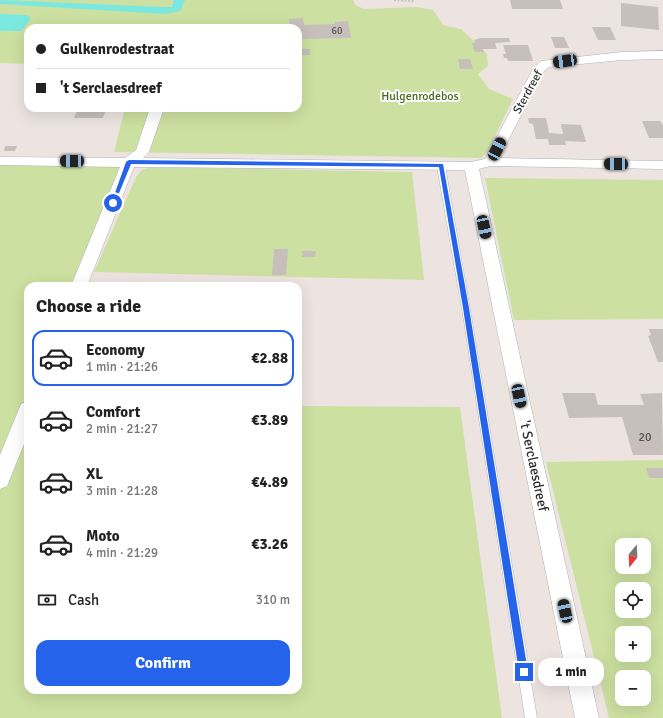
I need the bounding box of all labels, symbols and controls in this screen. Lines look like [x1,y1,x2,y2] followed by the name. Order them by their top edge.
[332,25,342,37] house number: 60
[60,40,174,58] text: Gulkenrodestraat
[552,53,578,69] car
[510,67,547,116] street label: Sterdreef
[60,79,162,97] text: 't Serclaesdreef
[381,89,459,104] park label: Hulgenrodebos
[486,136,508,162] car
[60,155,84,167] car
[604,158,628,170] car
[104,194,122,212] route start
[476,214,492,240] car
[36,295,141,317] text: Choose a ride
[38,340,74,376] icon: car
[86,341,145,359] text: Economy
[251,349,288,367] text: €2.88
[86,359,158,375] text: 1 min · 21:26
[511,383,527,409] car
[38,402,74,438] icon: car
[86,403,140,421] text: Comfort
[251,411,288,429] text: €3.89
[516,419,552,514] street label: 't Serclaesdreef
[86,421,158,437] text: 2 min · 21:27
[639,430,651,445] house number: 20
[38,464,74,500] icon: car
[86,465,103,483] text: XL
[251,473,288,491] text: €4.89
[86,483,158,499] text: 3 min · 21:28
[38,526,74,562] icon: car
[86,527,120,545] text: Moto
[251,535,288,553] text: €3.26
[615,538,651,574] north arrow
[615,538,651,706] map controls
[86,545,158,561] text: 4 min · 21:29
[615,582,651,618] button: locate
[36,589,58,611] icon: cash
[68,591,99,609] text: Cash
[256,592,290,608] text: 310 m
[557,598,573,624] car
[615,626,651,662] button: +
[36,640,290,686] button: Confirm
[538,658,604,686] callout: 1 min
[515,663,533,681] route end
[555,664,587,680] text: 1 min
[615,670,651,706] button: −

